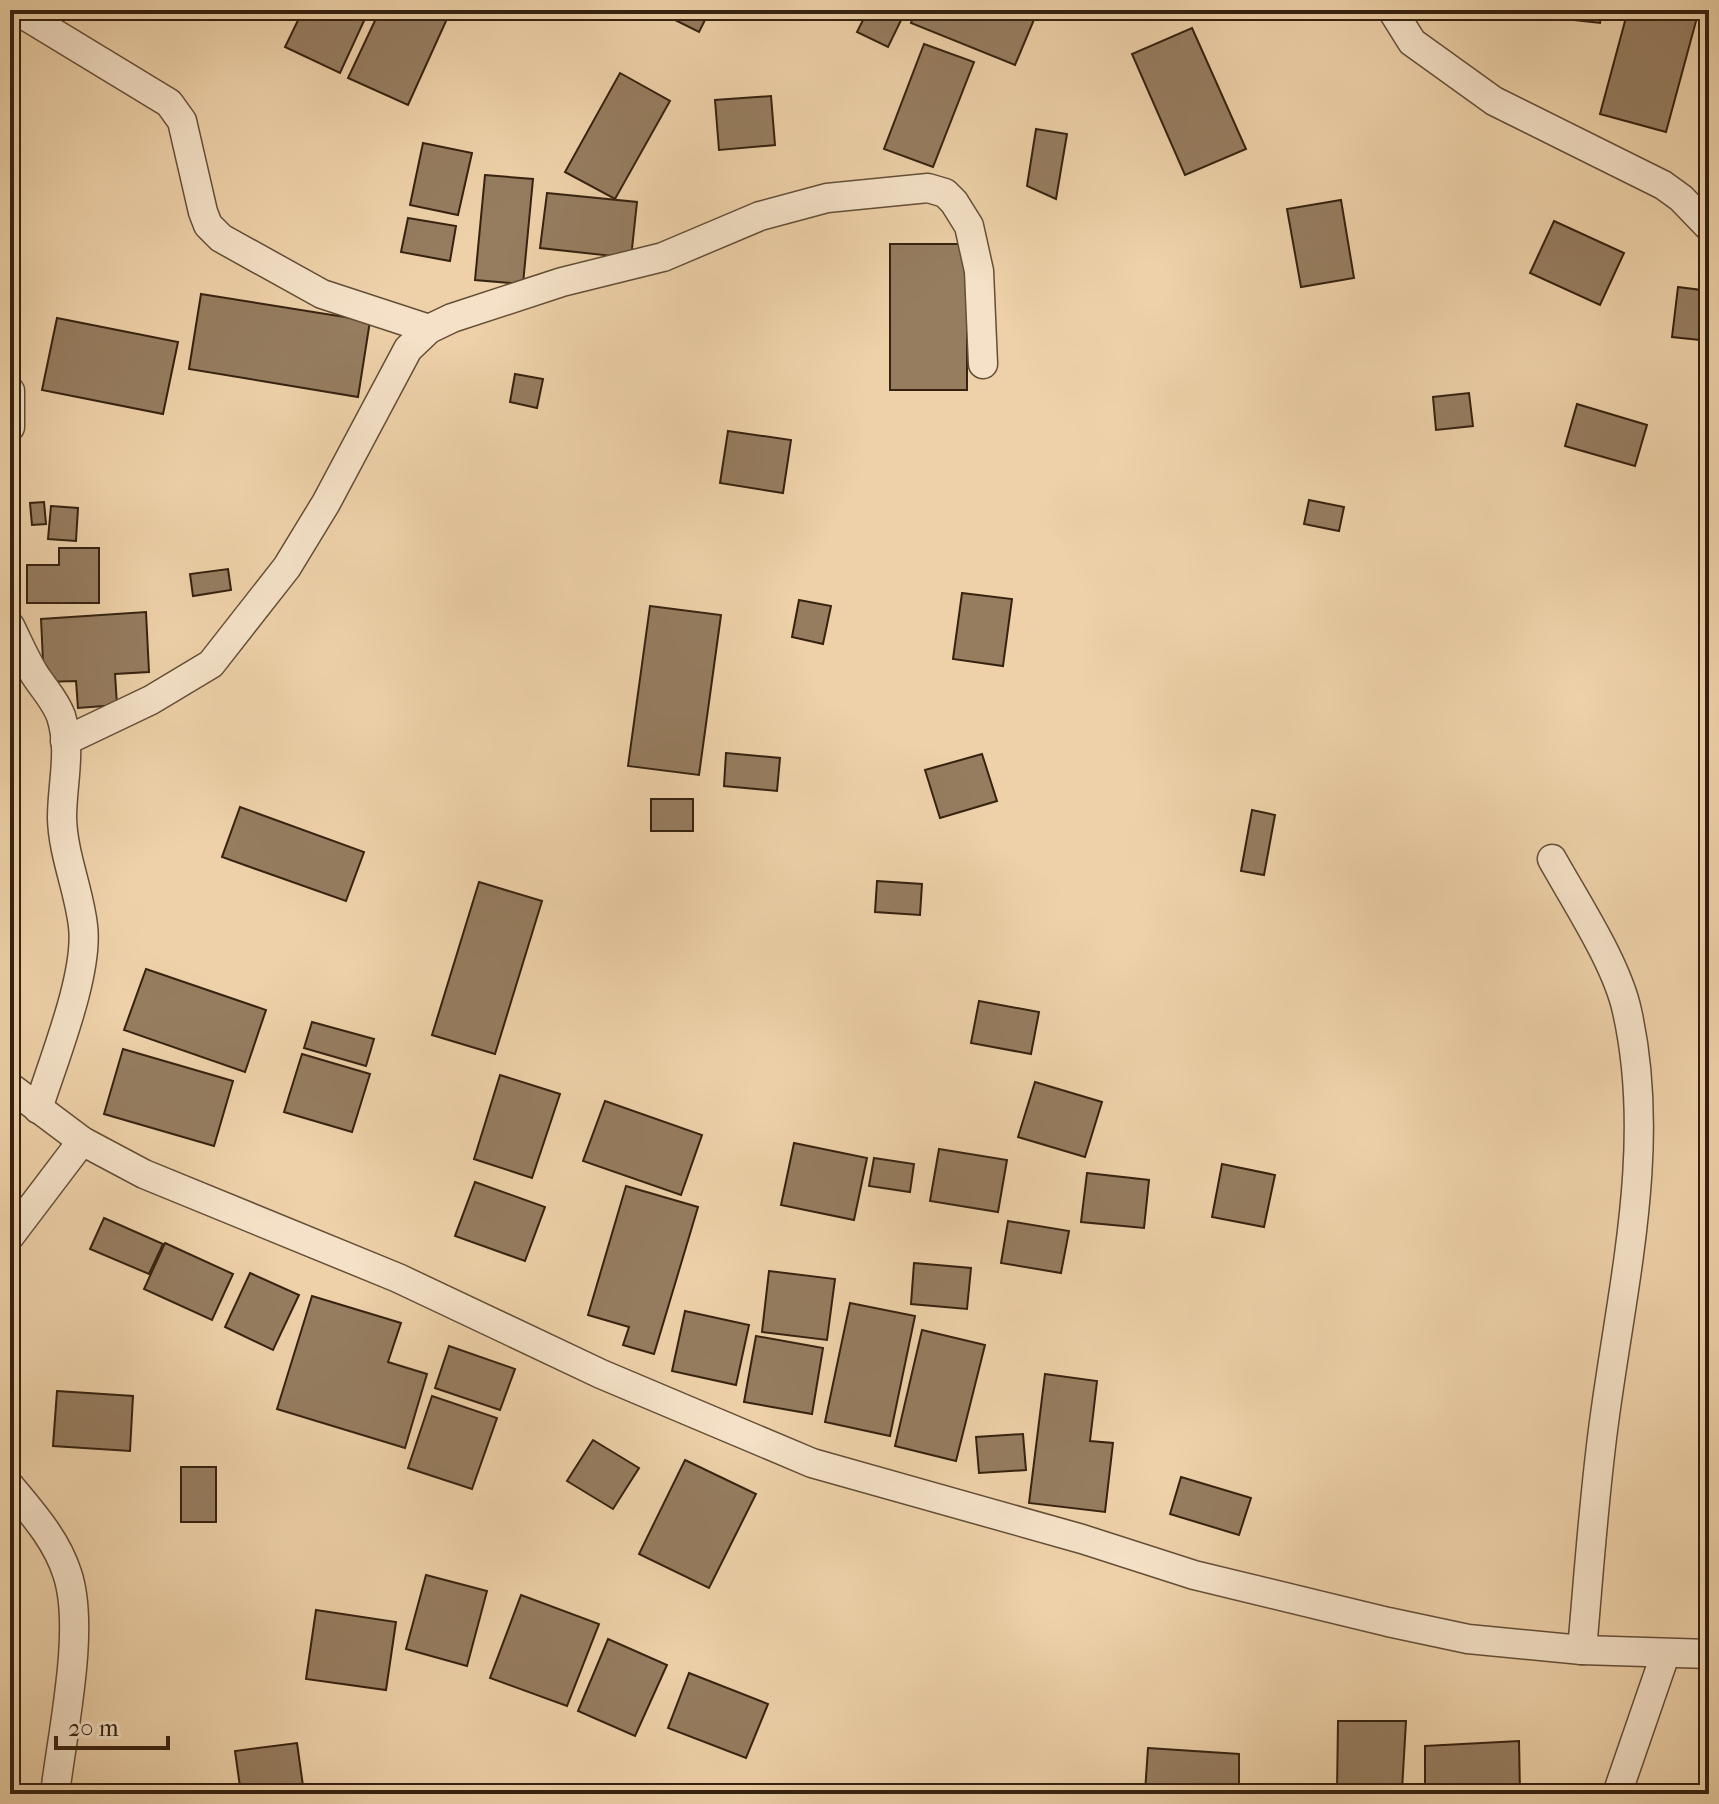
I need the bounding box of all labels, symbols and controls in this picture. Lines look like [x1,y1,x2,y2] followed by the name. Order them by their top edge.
[56,1700,168,1750] scale bar
[68,1714,119,1742] text: 20 m

